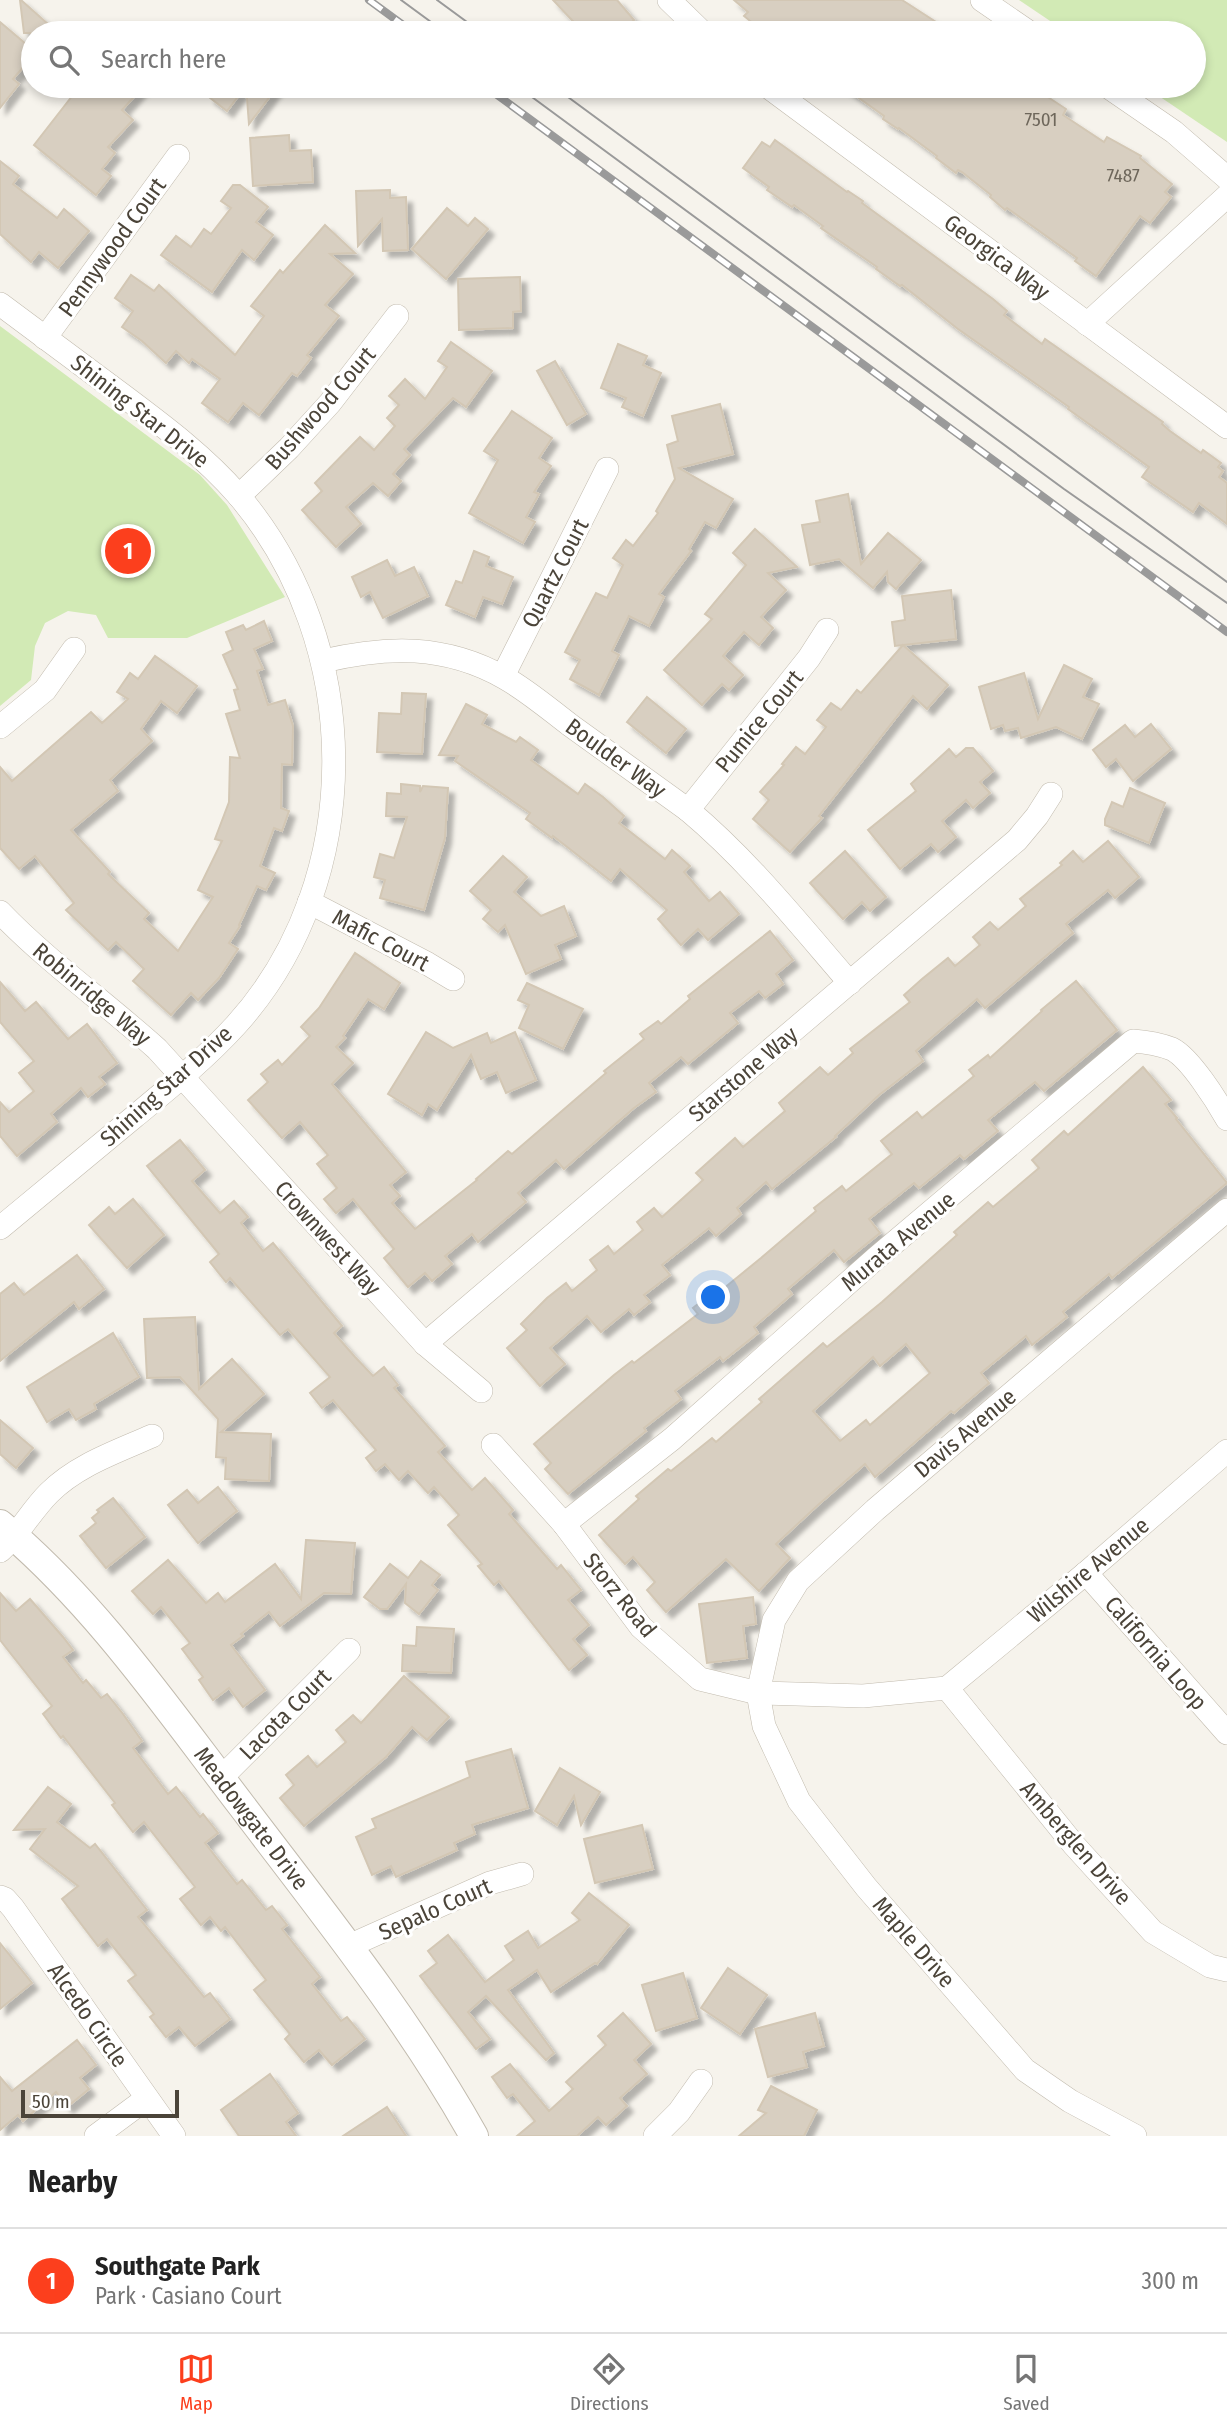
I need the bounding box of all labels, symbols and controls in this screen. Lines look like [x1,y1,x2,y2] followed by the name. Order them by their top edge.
[21,21,1206,98] search box
[45,41,83,79] icon: search
[101,44,226,75] text: Search here
[1025,108,1057,131] house number: 7501
[1106,164,1140,187] house number: 7487
[52,172,172,322] street label: Pennywood Court
[939,208,1056,306] street label: Georgica Way
[259,340,382,475] street label: Bushwood Court
[65,348,215,474] street label: Shining Star Drive
[516,513,595,632] street label: Quartz Court
[105,525,151,577] pin: 1
[709,664,809,778] street label: Pumice Court
[560,712,672,804] street label: Boulder Way
[328,903,435,977] street label: Mafic Court
[27,937,157,1052] street label: Robinridge Way
[94,1019,238,1153] street label: Shining Star Drive
[683,1020,804,1128] street label: Starstone Way
[269,1175,387,1302] street label: Crownwest Way
[835,1185,961,1297] street label: Murata Avenue
[696,1280,730,1314] your location
[908,1382,1022,1484] street label: Davis Avenue
[1022,1511,1154,1629] street label: Wilshire Avenue
[577,1547,663,1643] street label: Storz Road
[1099,1590,1213,1716] street label: California Loop
[233,1662,337,1766] street label: Lacota Court
[188,1741,315,1895] street label: Meadowgate Drive
[1014,1775,1138,1911] street label: Amberglen Drive
[374,1872,496,1946] street label: Sepalo Court
[867,1891,961,1993] street label: Maple Drive
[42,1958,134,2072] street label: Alcedo Circle
[21,2087,178,2119] scale bar
[32,2090,70,2113] text: 50 m
[28,2164,117,2200] text: Nearby
[95,2251,260,2282] text: Southgate Park
[46,2267,56,2295] text: 1
[1142,2267,1199,2295] text: 300 m
[95,2282,282,2310] text: Park · Casiano Court
[177,2350,215,2415] tab: Map
[570,2350,649,2415] tab: Directions
[1003,2350,1050,2415] tab: Saved

